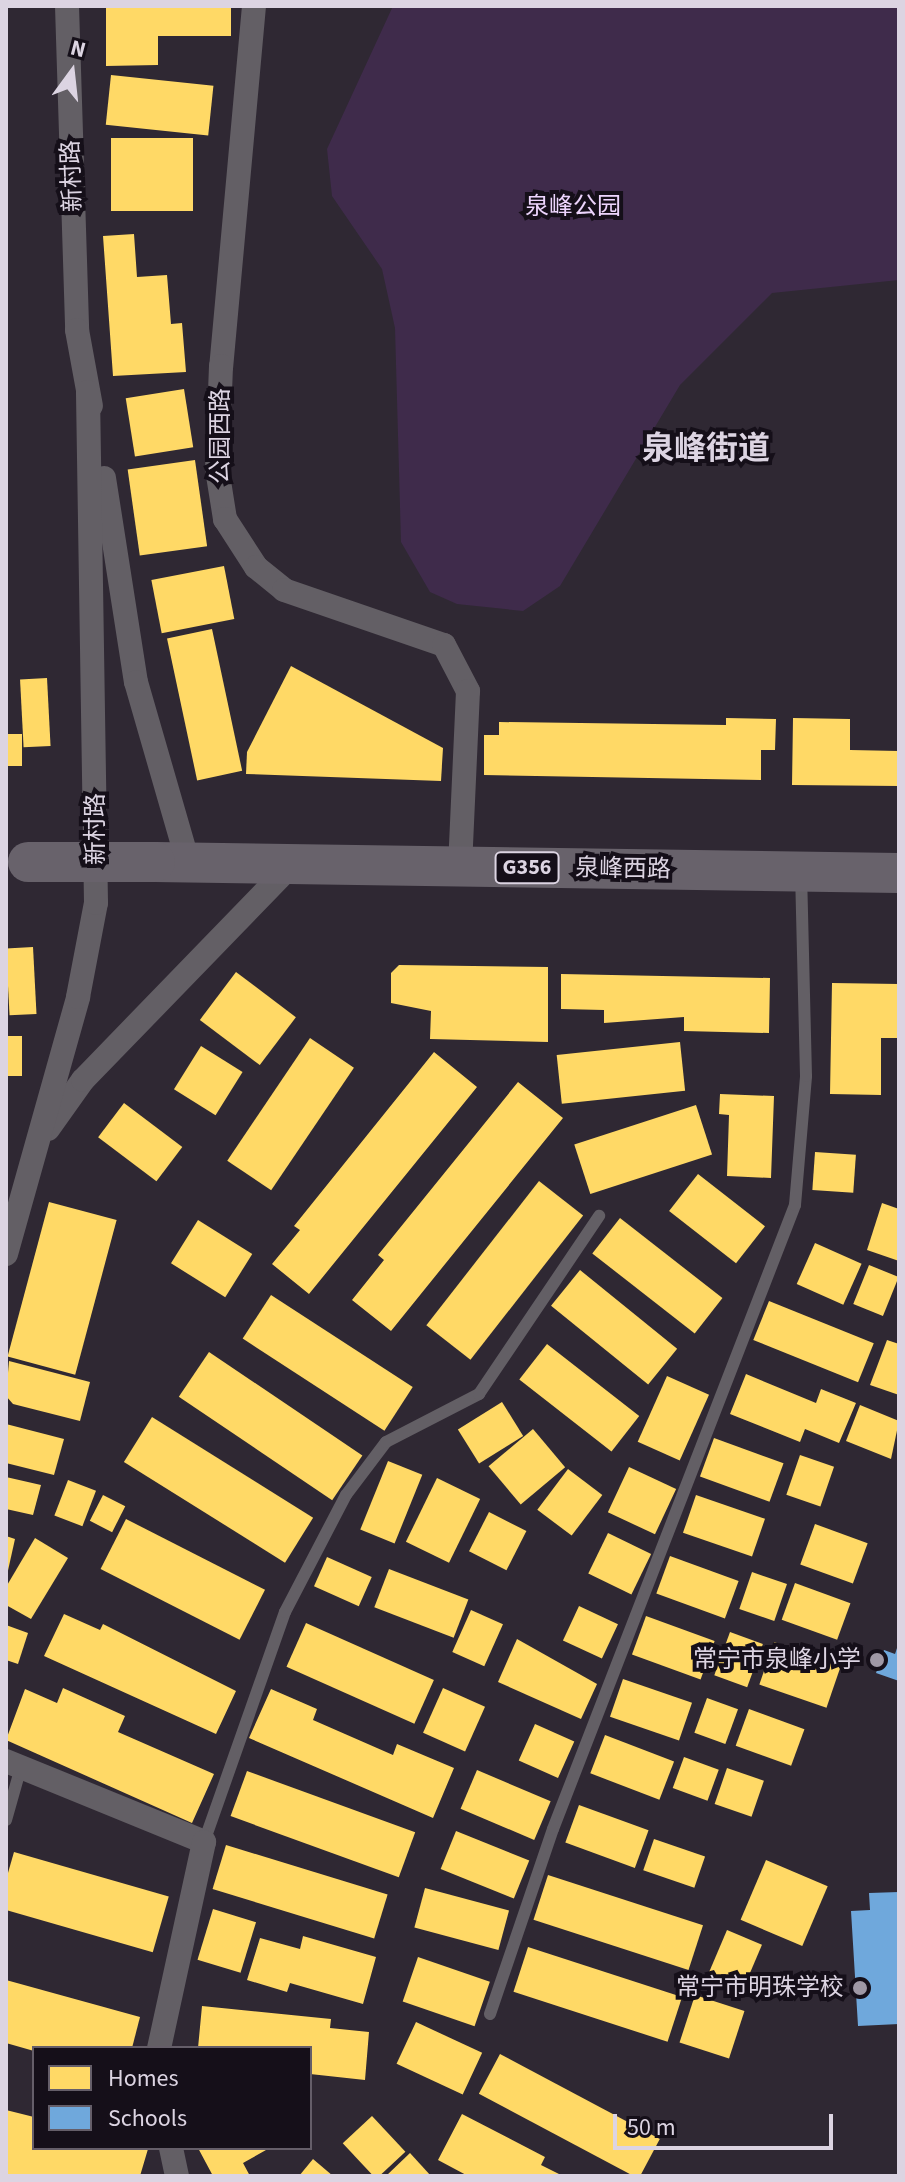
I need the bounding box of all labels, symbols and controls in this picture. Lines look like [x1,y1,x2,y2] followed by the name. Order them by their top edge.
[67,31,89,66] text: N
[32,32,112,112] north arrow
[56,140,88,212] street label: 新村路
[525,193,621,221] park label: 泉峰公园
[207,388,235,484] street label: 公园西路
[642,430,770,468] district label: 泉峰街道
[82,793,110,865] street label: 新村路
[493,850,561,886] road number: G356
[575,854,671,884] street label: 泉峰西路
[693,1646,861,1674] place label: 常宁市泉峰小学
[868,1651,886,1669] marker: 常宁市泉峰小学
[676,1974,844,2002] place label: 常宁市明珠学校
[851,1979,869,1997] marker: 常宁市明珠学校
[32,2046,312,2150] legend
[108,2061,179,2096] text: Homes
[617,2098,837,2148] scale bar
[108,2101,187,2136] text: Schools
[627,2110,676,2145] text: 50 m

